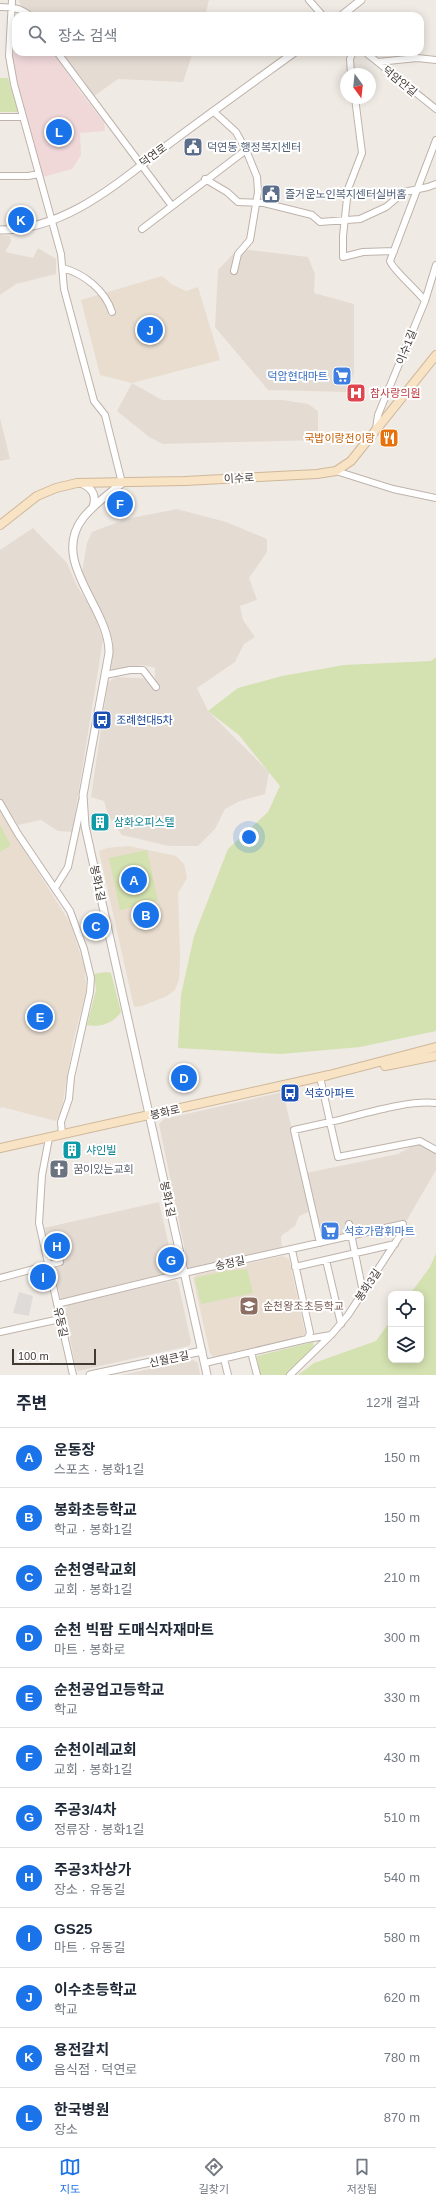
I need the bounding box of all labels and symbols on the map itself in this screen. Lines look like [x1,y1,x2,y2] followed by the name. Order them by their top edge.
[380,64,420,98] street label: 덕암안길
[340,68,376,104] north arrow
[46,117,72,147] pin: L
[182,136,204,158] public building icon: 덕연동 행정복지센터
[137,141,169,169] street label: 덕연로
[207,141,301,153] place label: 덕연동 행정복지센터
[260,183,282,205] public building icon: 즐거운노인복지센터실버홈
[285,188,406,200] place label: 즐거운노인복지센터실버홈
[8,205,34,235] pin: K
[137,315,163,345] pin: J
[394,328,418,366] street label: 이수1길
[331,365,353,387] supermarket icon: 덕암현대마트
[267,370,328,382] place label: 덕암현대마트
[345,382,367,404] hospital icon: 참사랑의원
[370,387,421,399] place label: 참사랑의원
[378,427,400,449] restaurant icon: 국밥이랑전이랑
[304,432,375,444] place label: 국밥이랑전이랑
[224,471,254,485] street label: 이수로
[107,489,133,519] pin: F
[91,709,113,731] bus stop icon: 조례현대5차
[116,714,173,726] place label: 조례현대5차
[89,811,111,833] building icon: 삼화오피스텔
[114,816,175,828] place label: 삼화오피스텔
[239,827,259,847] your location
[88,864,108,902] street label: 봉화1길
[121,865,147,895] pin: A
[133,900,159,930] pin: B
[83,911,109,941] pin: C
[27,1002,53,1032] pin: E
[171,1063,197,1093] pin: D
[279,1082,301,1104] bus stop icon: 석호아파트
[304,1087,355,1099] place label: 석호아파트
[149,1103,181,1121] street label: 봉화로
[61,1139,83,1161] building icon: 샤인빌
[86,1144,116,1156] place label: 샤인빌
[48,1158,70,1180] church icon: 꿈이있는교회
[73,1163,134,1175] place label: 꿈이있는교회
[158,1180,178,1218] street label: 봉화1길
[319,1220,341,1242] supermarket icon: 석호가람휘마트
[344,1225,415,1237] place label: 석호가람휘마트
[44,1231,70,1261] pin: H
[158,1245,184,1275] pin: G
[214,1254,246,1272] street label: 송정길
[30,1262,56,1292] pin: I
[353,1267,383,1303] street label: 봉화3길
[238,1295,260,1317] school or university icon: 순천왕조초등학교
[263,1300,344,1312] place label: 순천왕조초등학교
[52,1306,70,1338] street label: 유동길
[12,1347,96,1366] scale bar
[148,1349,190,1369] street label: 신월큰길

